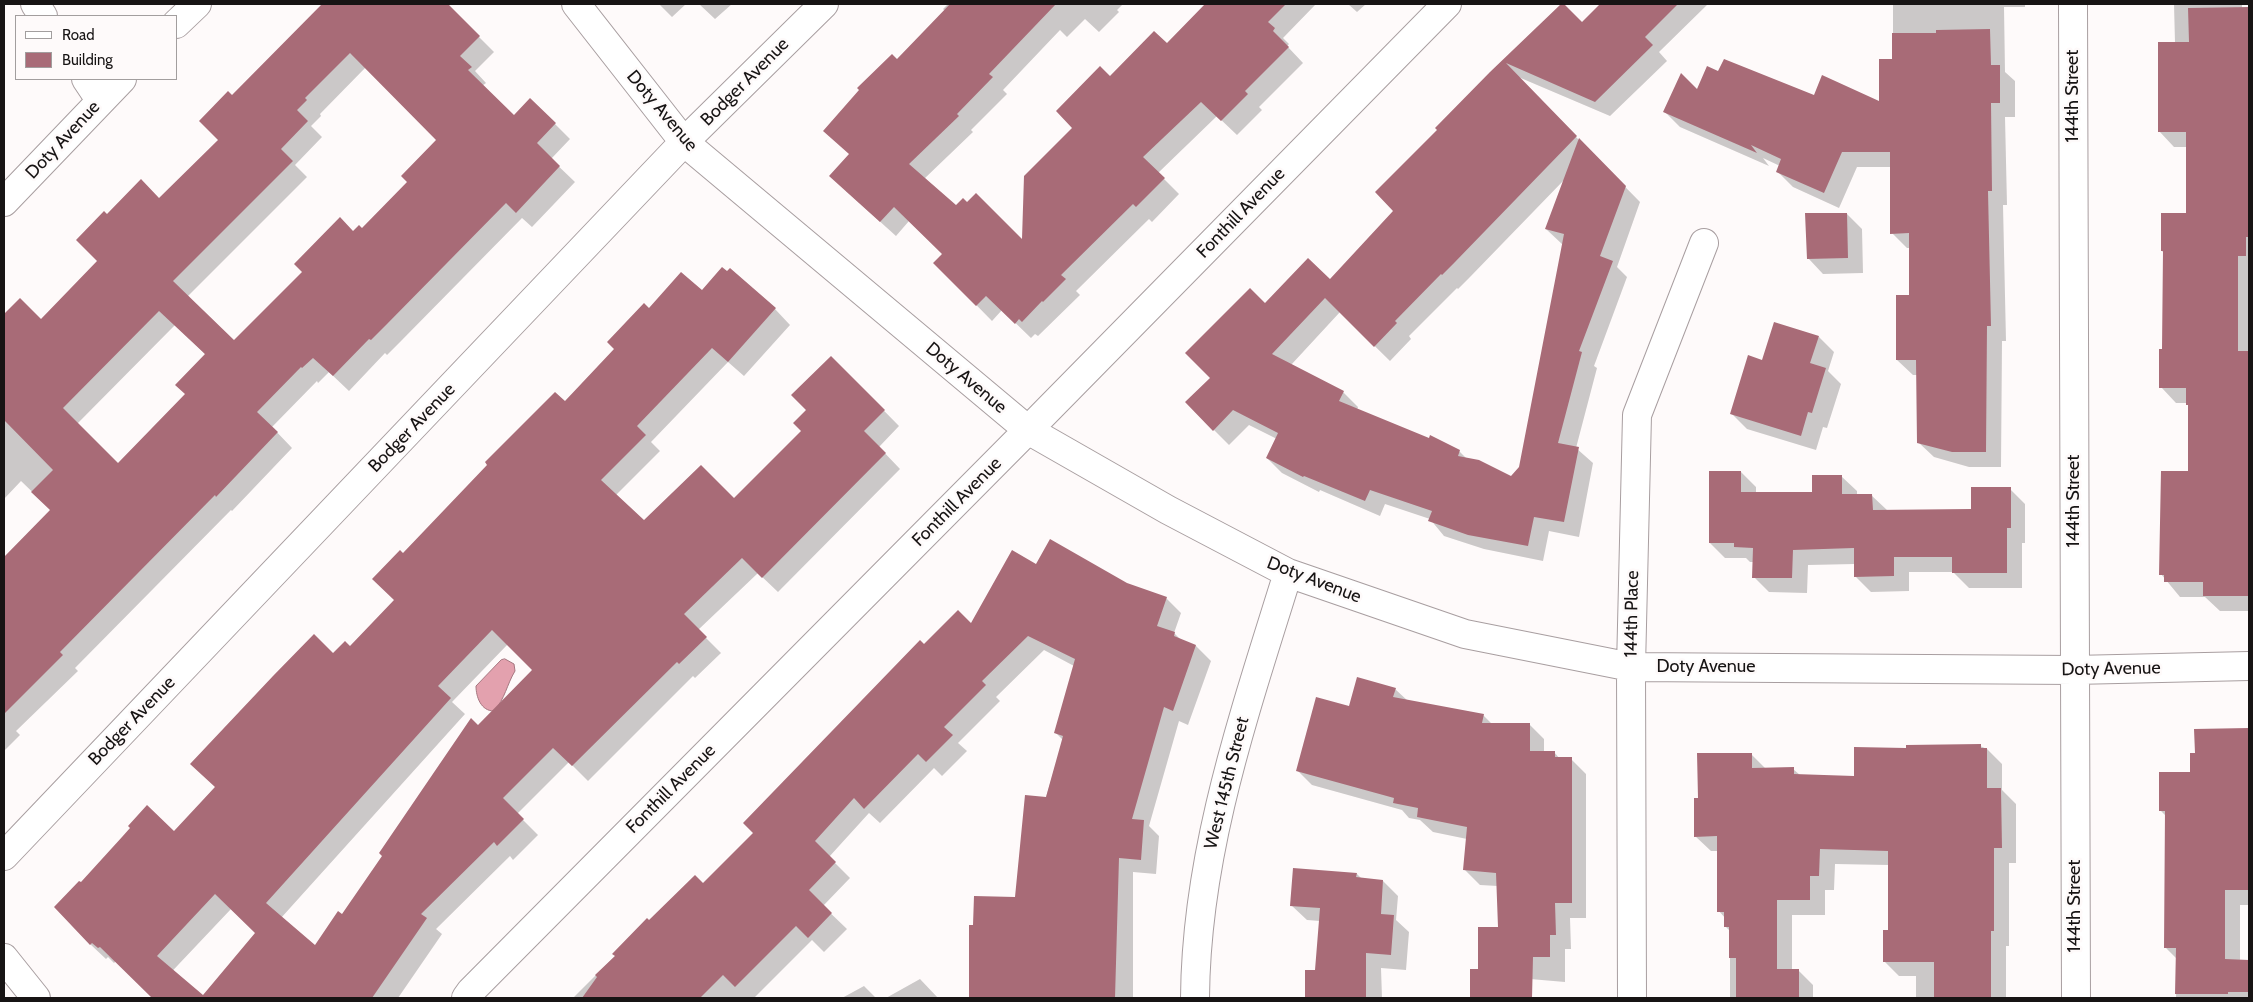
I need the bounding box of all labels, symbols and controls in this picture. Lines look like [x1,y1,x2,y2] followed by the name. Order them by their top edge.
[15,15,178,80] legend
[62,26,95,44] text: Road
[696,33,794,131] street label: Bodger Avenue
[2062,50,2084,142] street label: 144th Street
[62,51,113,69] text: Building
[622,66,702,156] street label: Doty Avenue
[21,96,105,184] street label: Doty Avenue
[1192,163,1290,263] street label: Fonthill Avenue
[921,338,1011,418] street label: Doty Avenue
[364,379,460,477] street label: Bodger Avenue
[908,453,1006,551] street label: Fonthill Avenue
[2063,455,2085,547] street label: 144th Street
[1264,552,1364,608] street label: Doty Avenue
[1620,570,1644,658] street label: 144th Place
[1656,656,1756,678] street label: Doty Avenue
[2061,657,2161,681] street label: Doty Avenue
[84,672,180,770] street label: Bodger Avenue
[1200,715,1254,851] street label: West 145th Street
[622,740,720,838] street label: Fonthill Avenue
[2064,860,2086,952] street label: 144th Street

